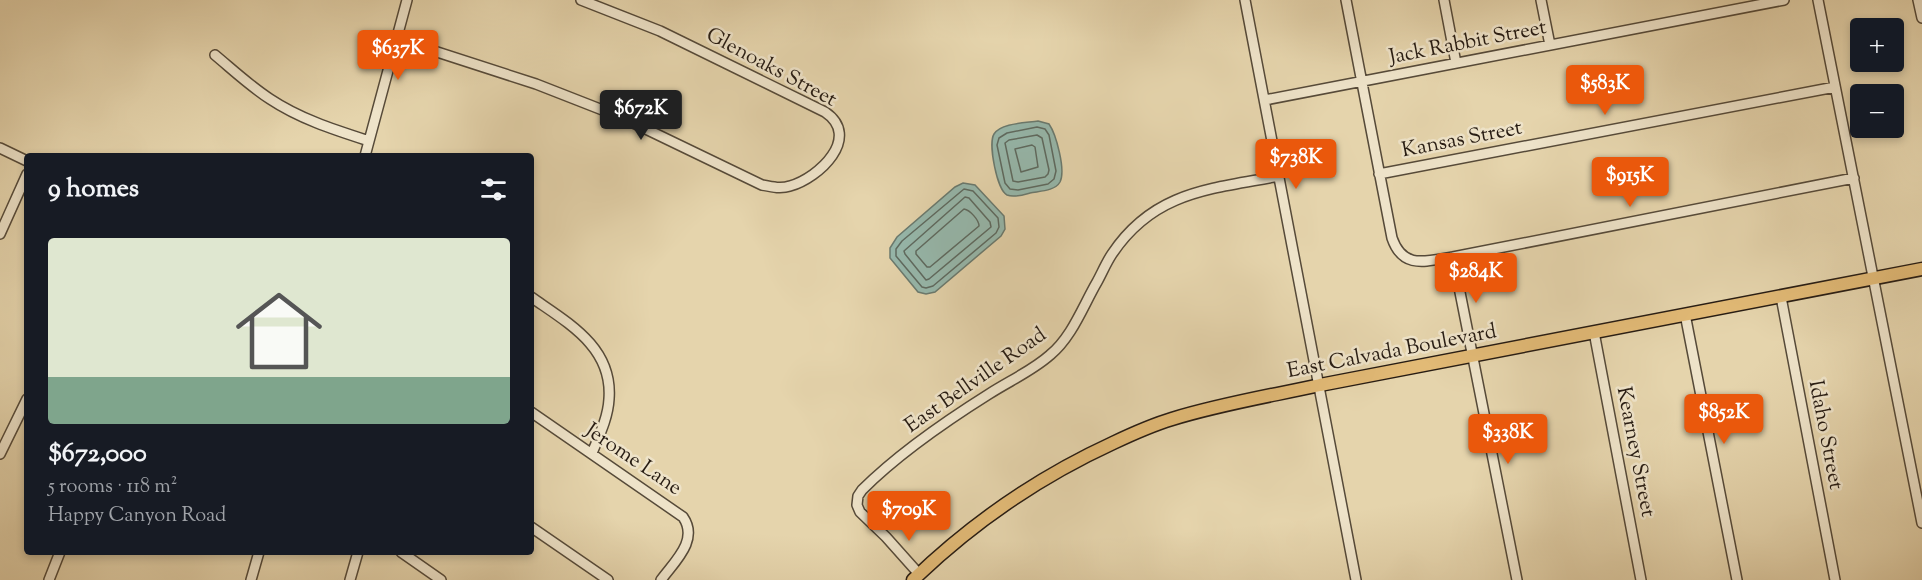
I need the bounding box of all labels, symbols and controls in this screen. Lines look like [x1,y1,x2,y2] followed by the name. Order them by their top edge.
[1386,13,1549,73] street label: Jack Rabbit Street
[1850,18,1904,138] map controls
[1850,18,1904,72] button: +
[700,21,842,115] street label: Glenoaks Street
[356,30,440,81] pin: $637K
[371,35,425,64] text: $637K
[1563,65,1647,116] pin: $583K
[1580,70,1630,99] text: $583K
[1850,84,1904,138] button: −
[599,90,683,141] pin: $672K
[614,95,668,124] text: $672K
[1399,114,1525,166] street label: Kansas Street
[1254,139,1338,190] pin: $738K
[1269,144,1323,173] text: $738K
[1588,157,1672,208] pin: $915K
[1606,162,1654,191] text: $915K
[48,171,139,208] text: 9 homes
[477,173,510,206] icon: filters
[1434,253,1518,304] pin: $284K
[1449,258,1503,287] text: $284K
[225,277,333,385] icon: home
[1285,317,1499,387] street label: East Calvada Boulevard
[899,321,1053,441] street label: East Bellville Road
[1800,378,1850,492] street label: Idaho Street
[1608,384,1662,520] street label: Kearney Street
[1682,394,1766,445] pin: $852K
[1698,399,1750,428] text: $852K
[1466,414,1550,465] pin: $338K
[578,416,687,503] street label: Jerome Lane
[1482,419,1534,448] text: $338K
[48,436,147,473] text: $672,000
[48,473,178,502] text: 5 rooms · 118 m²
[867,491,951,542] pin: $709K
[881,496,937,525] text: $709K
[48,502,226,531] text: Happy Canyon Road

